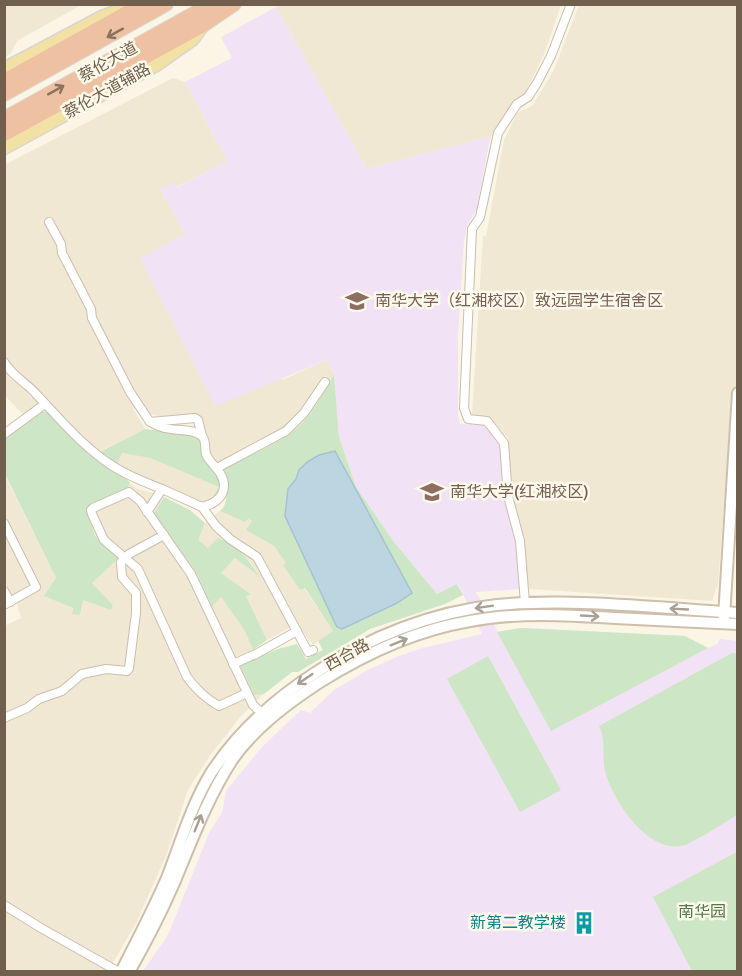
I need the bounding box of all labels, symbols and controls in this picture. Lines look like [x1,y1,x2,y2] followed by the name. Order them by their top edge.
[107,27,124,39] one-way arrow
[75,38,141,86] street label: 蔡伦大道
[60,59,154,123] street label: 蔡伦大道辅路
[47,84,64,96] one-way arrow
[344,288,370,314] school or university icon: 南华大学（红湘校区）致远园学生宿舍区
[375,291,663,311] place label: 南华大学（红湘校区）致远园学生宿舍区
[419,479,445,505] school or university icon: 南华大学(红湘校区)
[450,482,589,502] place label: 南华大学(红湘校区)
[475,602,495,613] one-way arrow
[670,604,690,615] one-way arrow
[580,611,600,622] one-way arrow
[321,635,373,675] street label: 西合路
[389,636,407,647] one-way arrow
[297,673,314,685] one-way arrow
[193,815,204,833] one-way arrow
[678,902,726,922] park label: 南华园
[571,910,597,936] building icon: 新第二教学楼
[470,913,566,933] place label: 新第二教学楼

